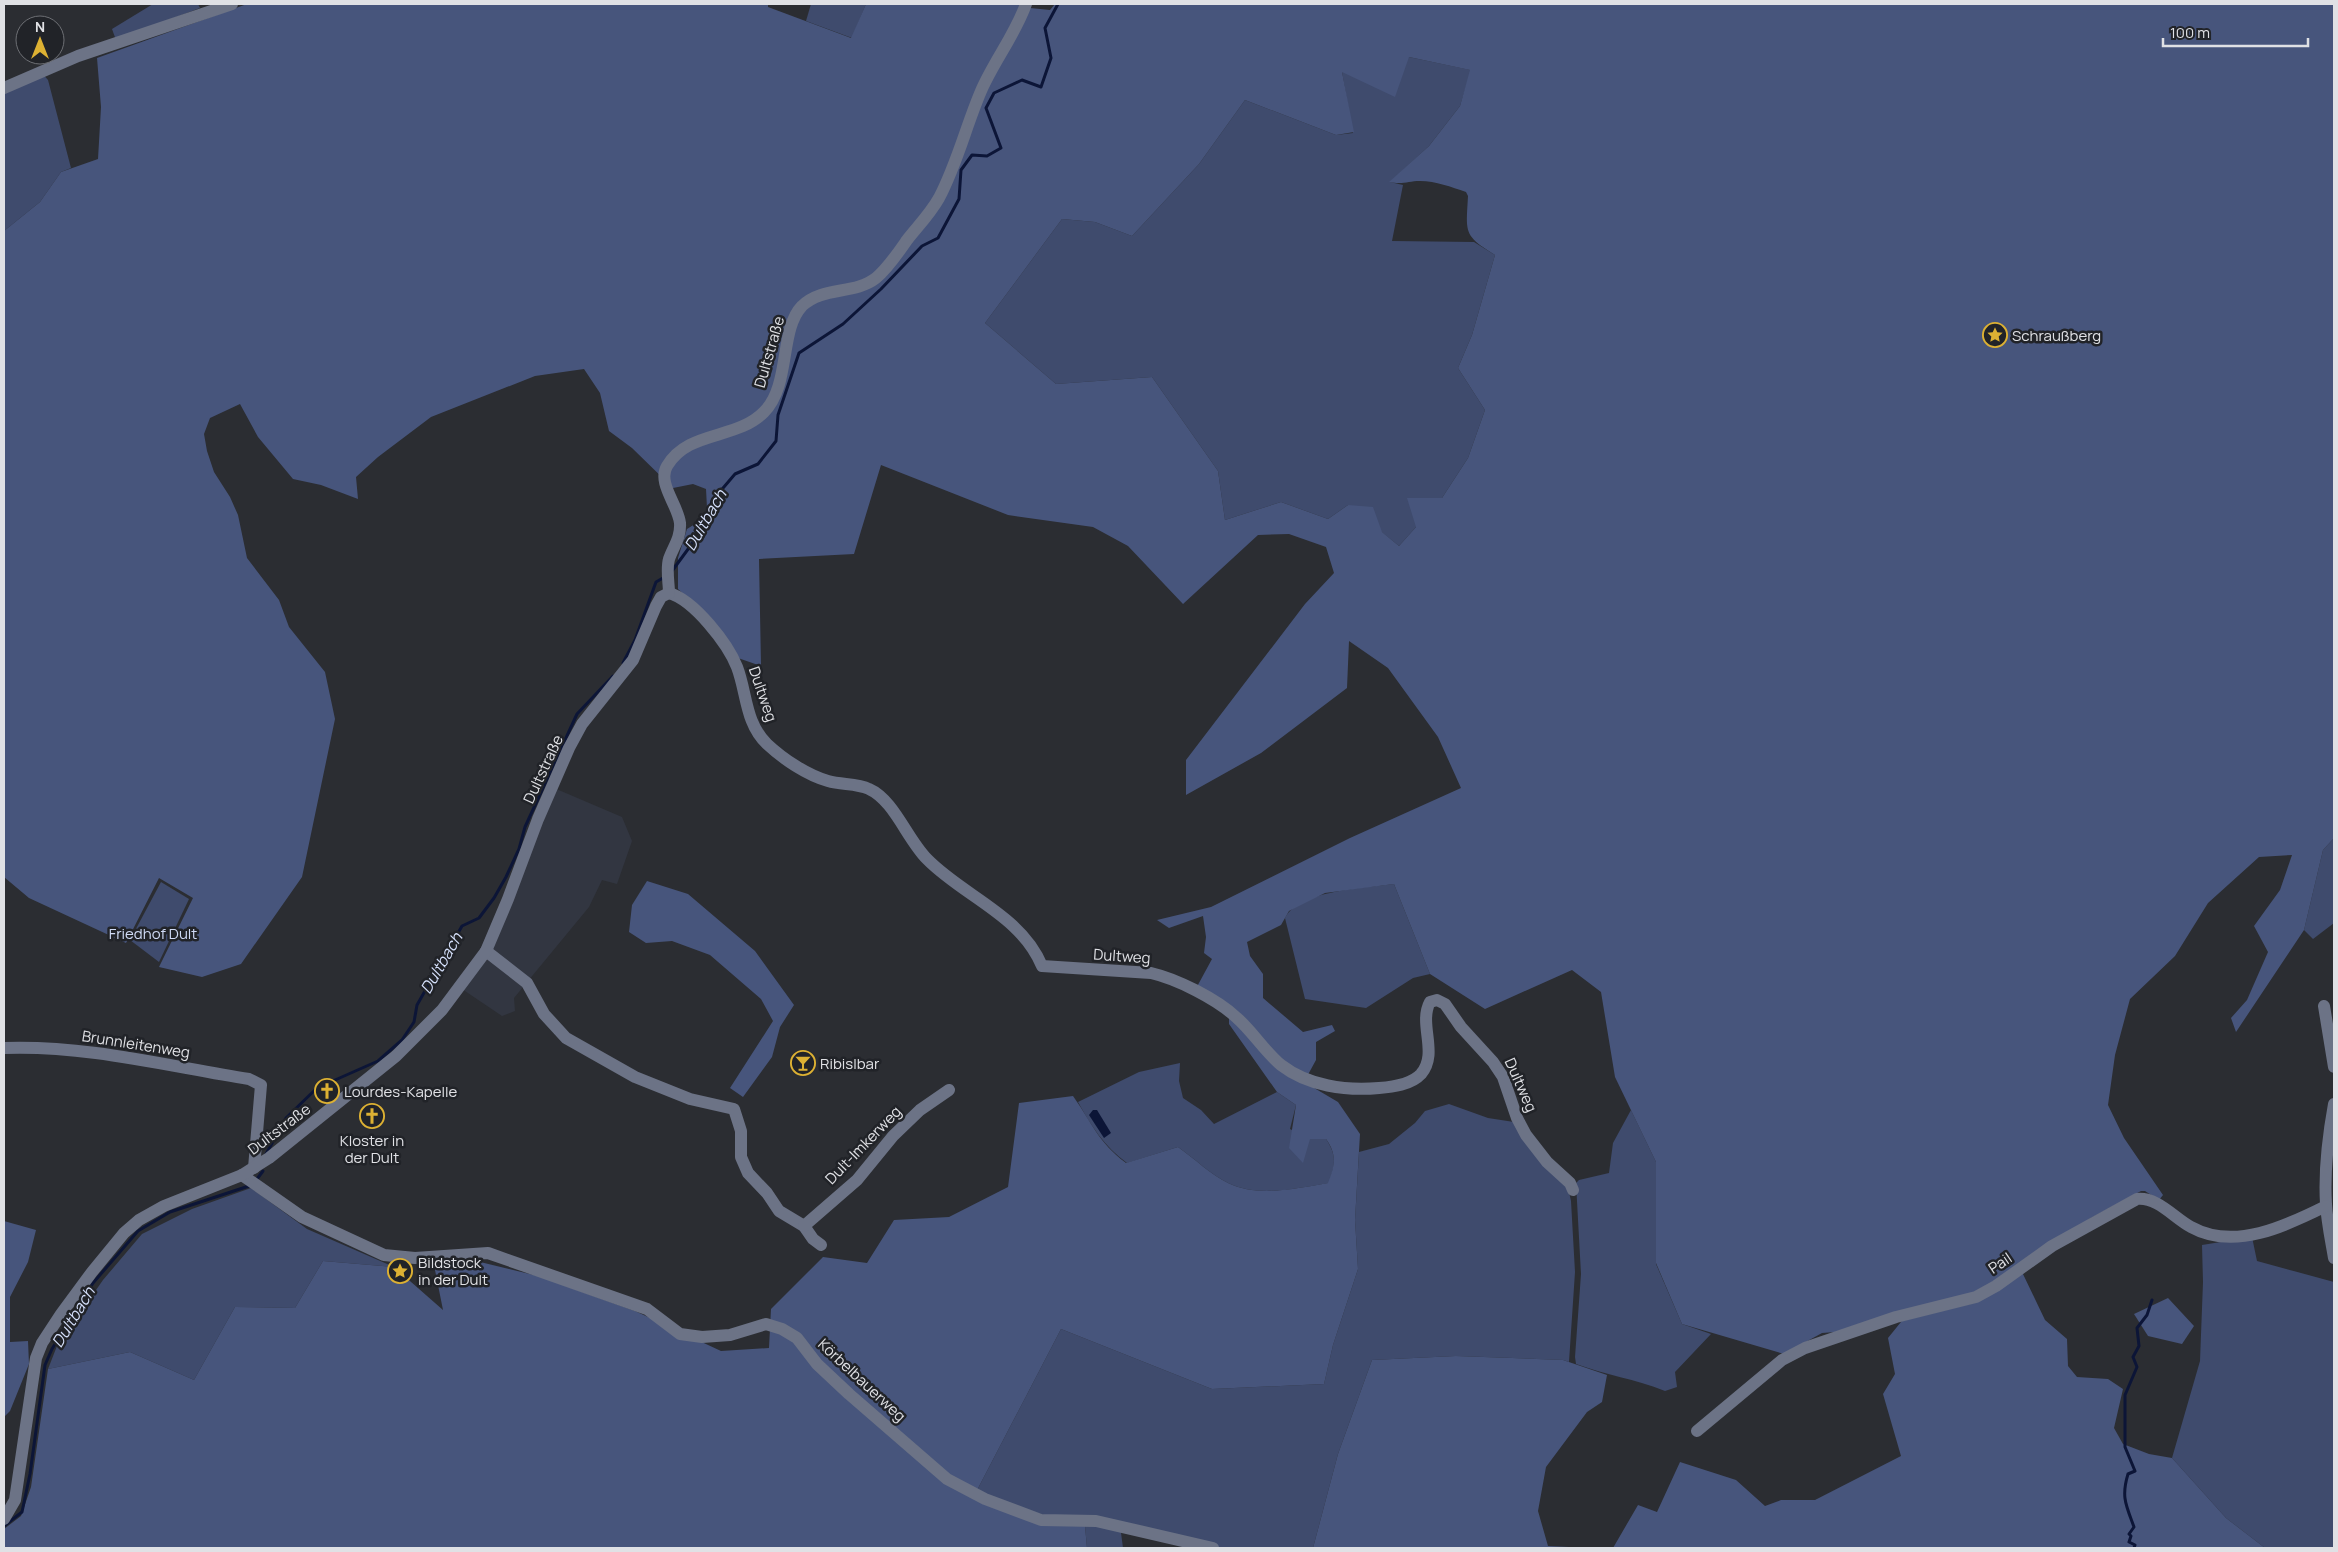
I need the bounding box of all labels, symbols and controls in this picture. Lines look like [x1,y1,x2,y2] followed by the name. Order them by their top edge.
[15,15,65,65] north arrow
[2163,15,2308,47] scale bar
[35,17,45,36] text: N
[2170,22,2210,43] text: 100 m
[749,314,789,390] street label: Dultstraße
[1982,322,2008,348] place icon: Schraußberg
[2012,325,2101,346] place label: Schraußberg
[679,485,732,555] water label: Dultbach
[744,663,782,725] street label: Dultweg
[518,731,568,807] street label: Dultstraße
[109,923,197,944] park label: Friedhof Dult
[415,928,468,998] water label: Dultbach
[1093,944,1151,968] street label: Dultweg
[80,1025,192,1063] street label: Brunnleitenweg
[790,1050,816,1076] bar icon: Ribislbar
[820,1053,880,1074] place label: Ribislbar
[1500,1055,1542,1115] street label: Dultweg
[314,1078,340,1104] church icon: Lourdes-Kapelle
[344,1081,457,1102] place label: Lourdes-Kapelle
[243,1098,315,1160] street label: Dultstraße
[820,1101,906,1189] street label: Dult-Imkerweg
[359,1103,385,1129] church icon: Kloster in der Dult
[340,1130,404,1168] place label: Kloster in der Dult
[1984,1248,2016,1278] street label: Pail
[418,1252,488,1290] place label: Bildstock in der Dult
[387,1258,413,1284] place icon: Bildstock in der Dult
[46,1282,100,1351] water label: Dultbach
[814,1334,910,1426] street label: Körbelbauerweg

